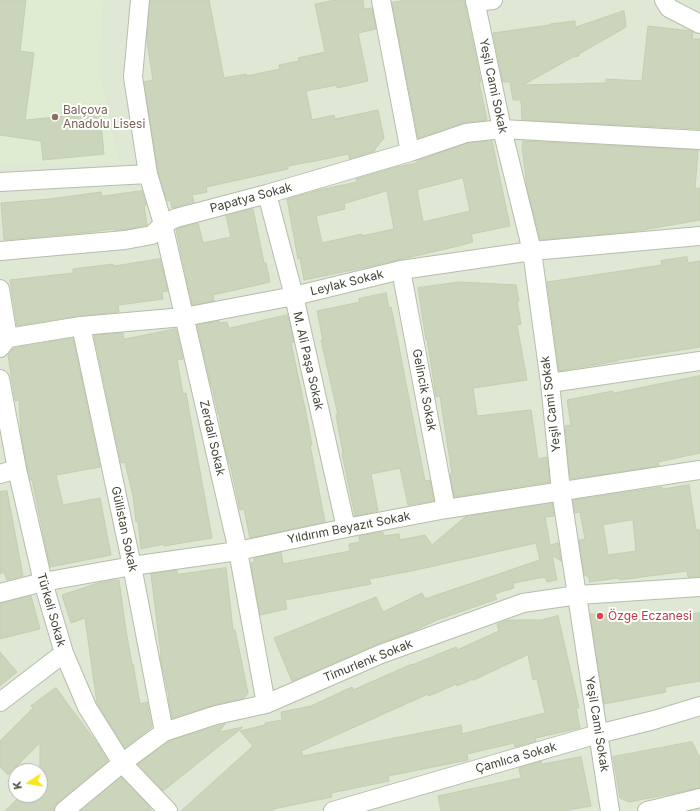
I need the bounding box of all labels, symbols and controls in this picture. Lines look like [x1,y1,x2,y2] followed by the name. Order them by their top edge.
[476,37,510,135] street label: Yeşil Cami Sokak
[63,103,145,131] place label: Balçova Anadolu Lisesi
[50,112,60,122] marker: Balçova Anadolu Lisesi
[208,180,294,216] street label: Papatya Sokak
[309,267,385,299] street label: Leylak Sokak
[290,310,326,412] street label: M. Ali Paşa Sokak
[409,348,439,432] street label: Gelincik Sokak
[538,355,564,453] street label: Yeşil Cami Sokak
[196,399,228,477] street label: Zerdali Sokak
[108,485,140,573] street label: Güllistan Sokak
[286,509,412,547] street label: Yıldırım Beyazıt Sokak
[34,571,68,649] street label: Türkeli Sokak
[608,609,692,623] place label: Özge Eczanesi
[595,611,605,621] marker: Özge Eczanesi
[321,637,415,685] street label: Timurlenk Sokak
[582,675,612,773] street label: Yeşil Cami Sokak
[474,740,558,776] street label: Çamlıca Sokak
[8,763,48,803] north arrow
[10,780,25,791] text: K

